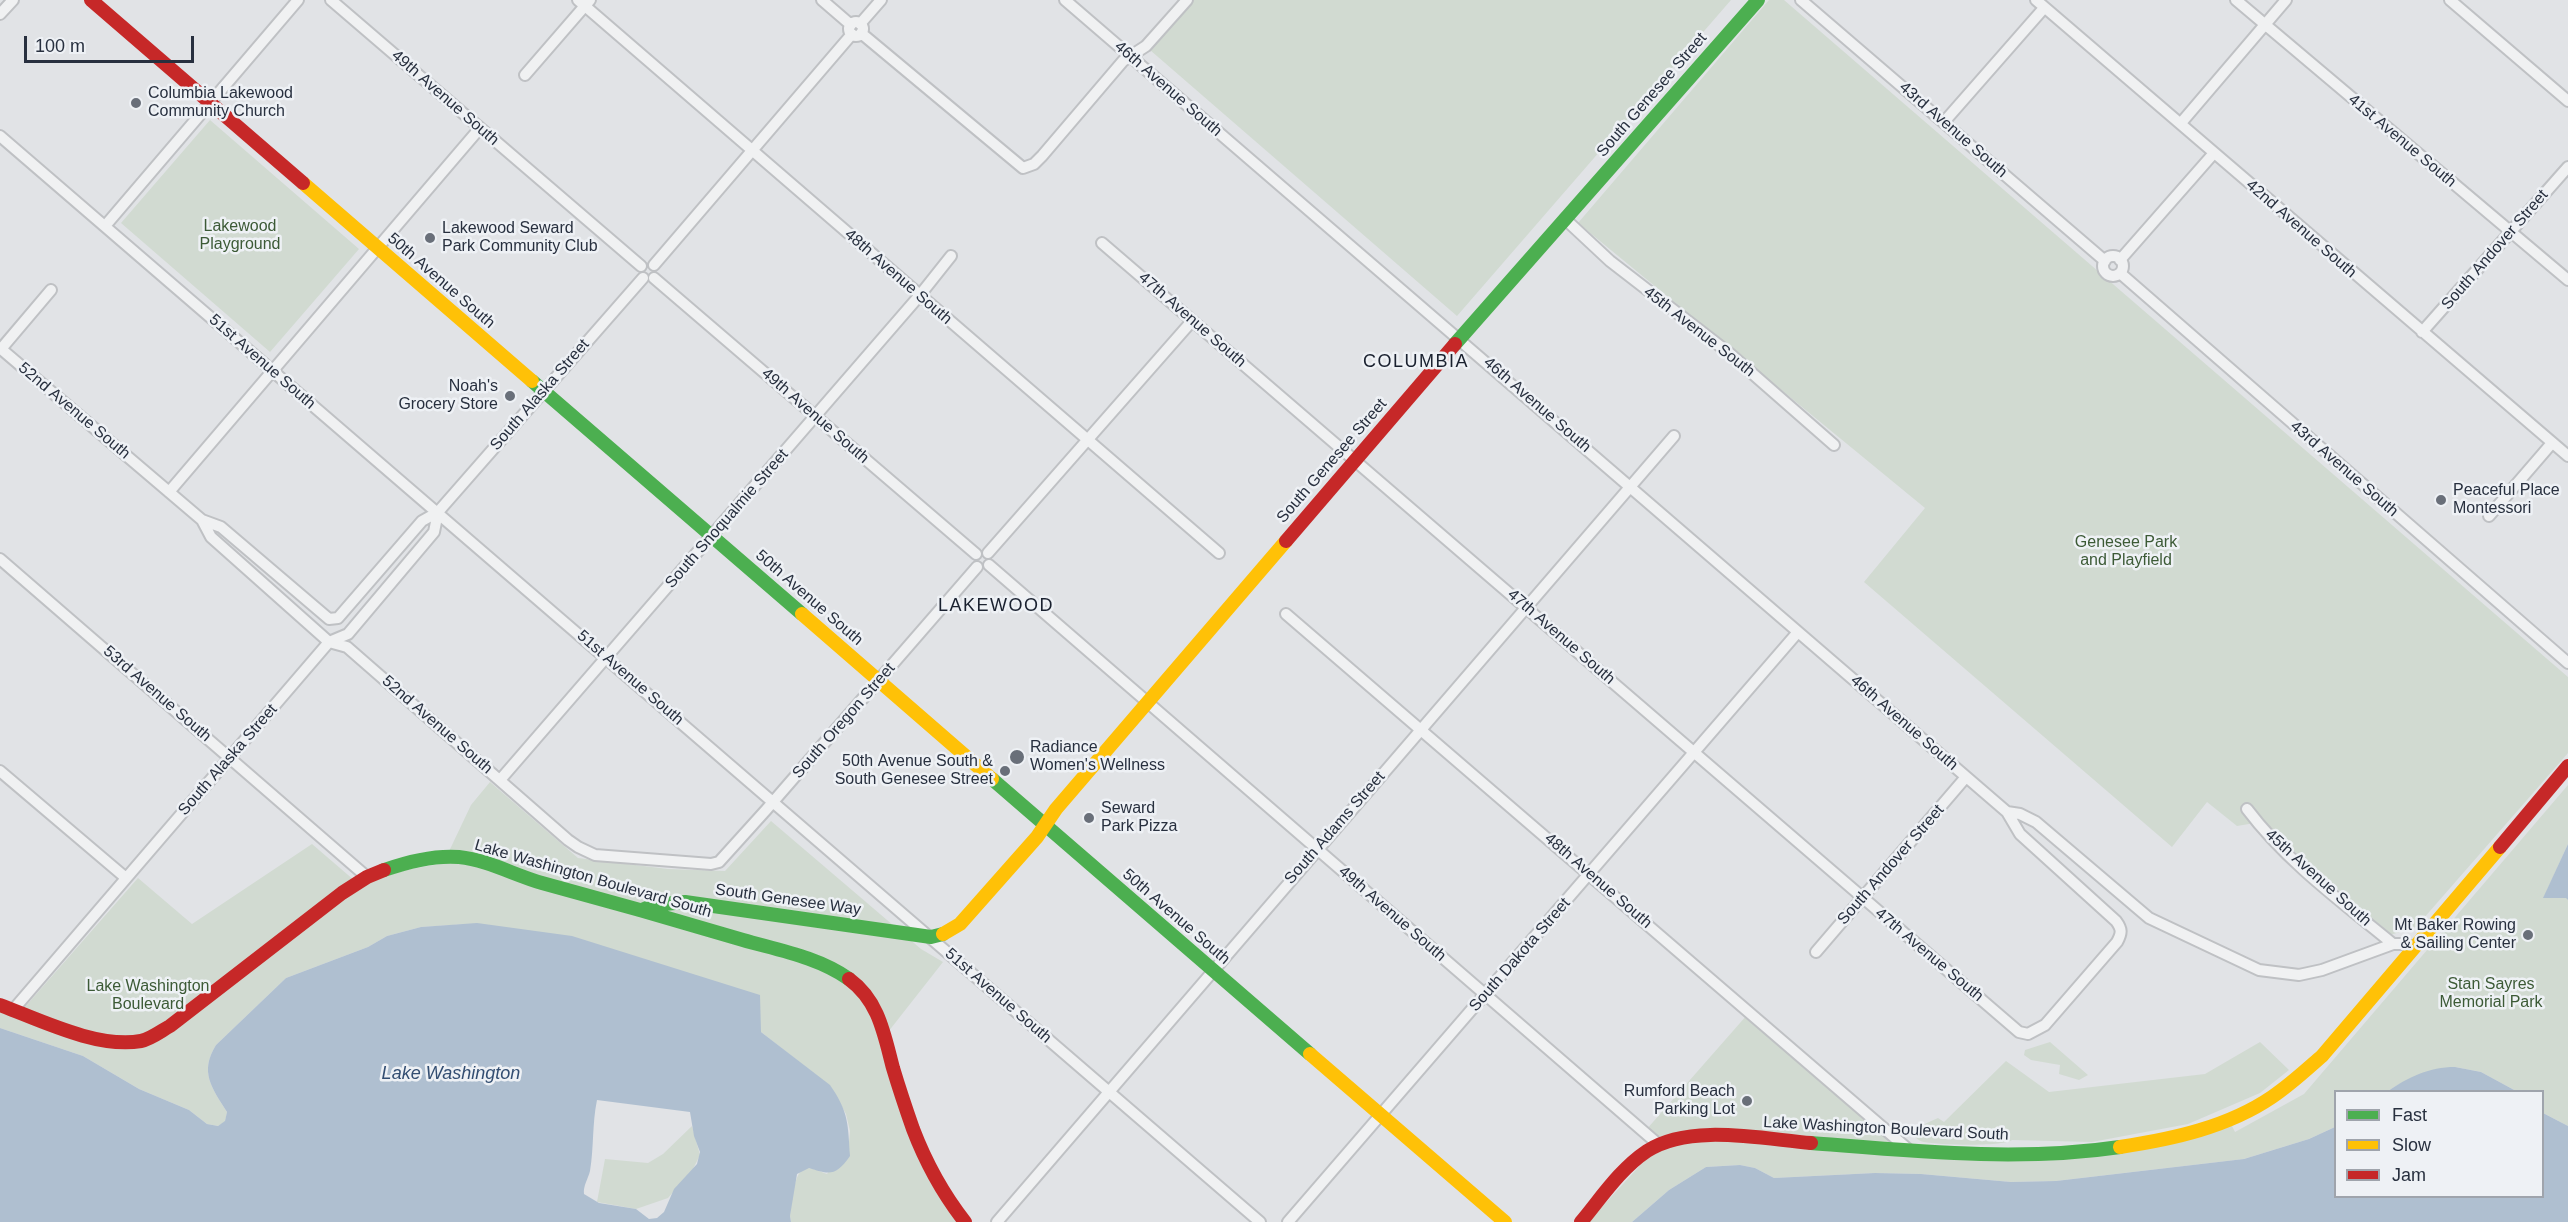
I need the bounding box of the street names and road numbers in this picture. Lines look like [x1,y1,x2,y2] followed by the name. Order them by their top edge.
[1593,29,1711,161] street label: South Genesee Street
[1110,37,1226,141] street label: 46th Avenue South
[387,46,503,150] street label: 49th Avenue South
[1895,78,2011,182] street label: 43rd Avenue South
[2344,90,2460,192] street label: 41st Avenue South
[2242,176,2360,282] street label: 42nd Avenue South
[2438,186,2552,314] street label: South Andover Street
[840,225,956,329] street label: 48th Avenue South
[383,229,499,333] street label: 50th Avenue South
[1134,268,1250,372] street label: 47th Avenue South
[1640,283,1758,381] street label: 45th Avenue South
[205,310,319,414] street label: 51st Avenue South
[486,335,594,455] street label: South Alaska Street
[1479,353,1595,457] street label: 46th Avenue South
[14,359,134,463] street label: 52nd Avenue South
[757,364,873,468] street label: 49th Avenue South
[1273,395,1391,527] street label: South Genesee Street
[2286,417,2402,521] street label: 43rd Avenue South
[661,446,793,592] street label: South Snoqualmie Street
[751,546,867,650] street label: 50th Avenue South
[1503,585,1619,689] street label: 47th Avenue South
[573,626,687,730] street label: 51st Avenue South
[99,642,215,746] street label: 53rd Avenue South
[789,659,899,783] street label: South Oregon Street
[1846,671,1962,775] street label: 46th Avenue South
[378,672,496,778] street label: 52nd Avenue South
[174,700,282,820] street label: South Alaska Street
[1281,768,1389,888] street label: South Adams Street
[1834,801,1948,929] street label: South Andover Street
[2261,825,2375,931] street label: 45th Avenue South
[1540,829,1656,933] street label: 48th Avenue South
[472,836,714,922] street label: Lake Washington Boulevard South
[1334,862,1450,966] street label: 49th Avenue South
[1118,865,1234,969] street label: 50th Avenue South
[714,880,862,920] street label: South Genesee Way
[1465,894,1575,1016] street label: South Dakota Street
[1871,904,1987,1006] street label: 47th Avenue South
[941,944,1055,1048] street label: 51st Avenue South
[1763,1113,2009,1145] street label: Lake Washington Boulevard South

